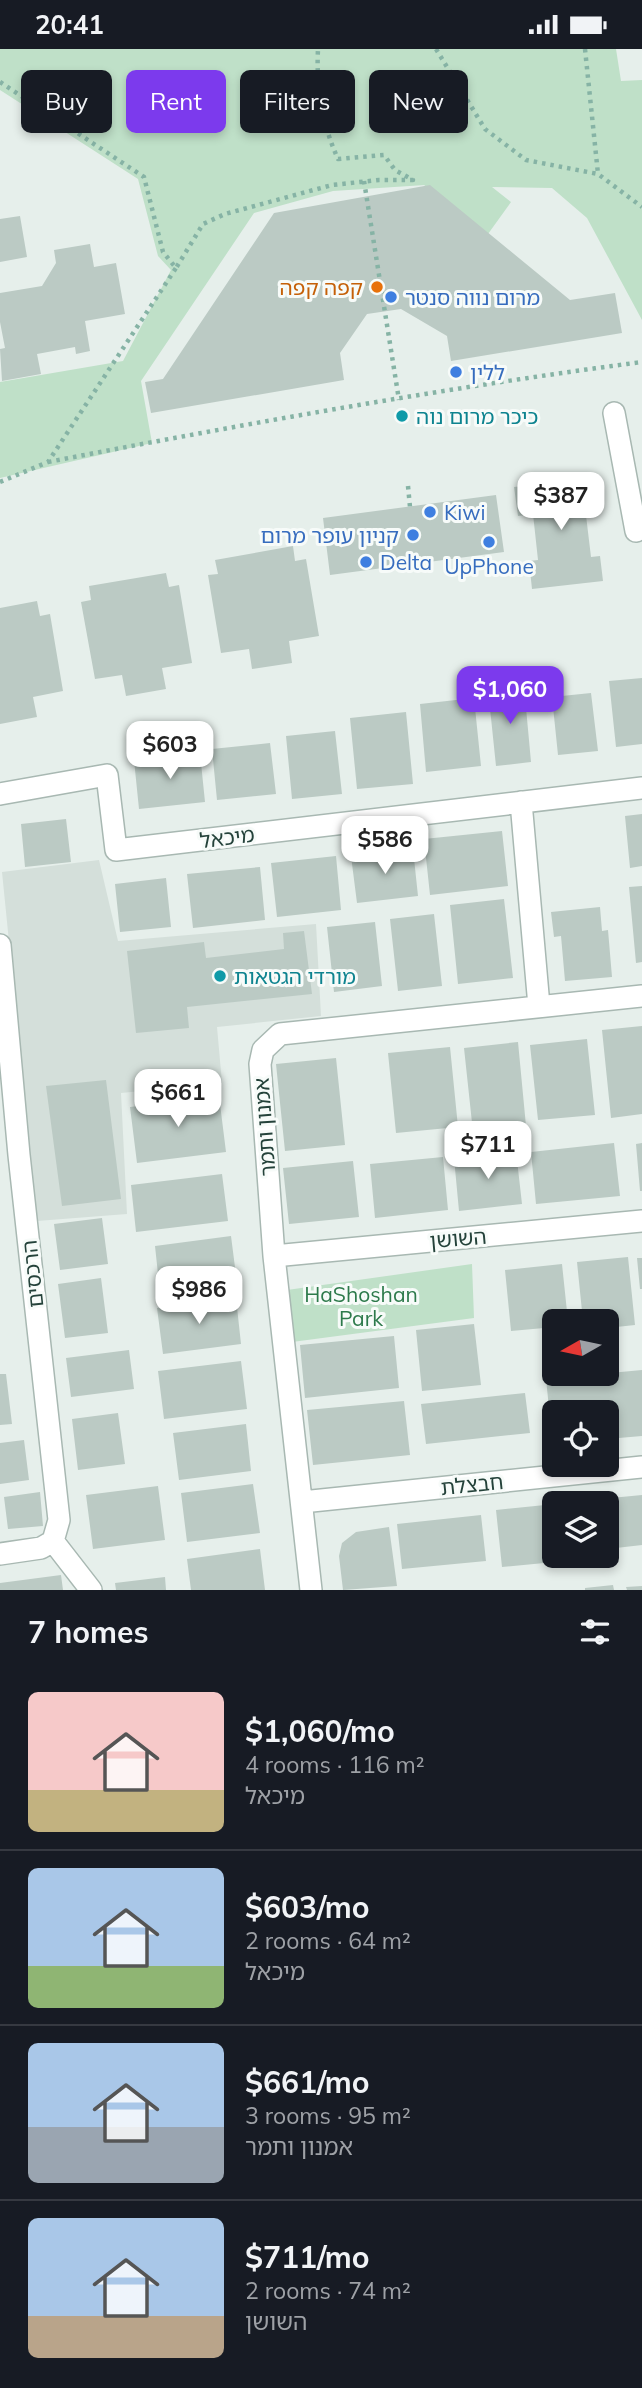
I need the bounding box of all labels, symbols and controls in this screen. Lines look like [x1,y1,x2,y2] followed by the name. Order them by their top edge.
[35,8,104,41] text: 20:41
[21,70,112,133] chip: Buy
[126,70,226,133] chip: Rent
[240,70,355,133] chip: Filters
[369,70,468,133] chip: New
[280,274,363,300] place label: קפה קפה
[369,279,385,295] marker: קפה קפה
[405,284,540,310] place label: מרום נווה סנטר
[383,289,399,305] marker: מרום נווה סנטר
[470,359,505,385] place label: ללין
[448,364,464,380] marker: ללין
[416,403,538,429] place label: כיכר מרום נוה
[394,408,410,424] marker: כיכר מרום נוה
[520,473,602,532] pin: $387
[533,480,589,509] text: $387
[444,499,486,525] place label: Kiwi
[422,504,438,520] marker: Kiwi
[261,522,399,548] place label: קניון עופר מרום
[405,527,421,543] marker: קניון עופר מרום
[481,534,497,550] marker: UpPhone
[380,549,432,575] place label: Delta
[444,553,534,579] place label: UpPhone
[358,554,374,570] marker: Delta
[453,667,567,726] pin: $1,060
[473,674,547,703] text: $1,060
[129,721,211,781] pin: $603
[142,729,198,758] text: $603
[344,817,426,876] pin: $586
[198,821,256,853] street label: מיכאל
[357,824,413,853] text: $586
[234,963,356,989] place label: מורדי הגטאות
[212,968,228,984] marker: מורדי הגטאות
[137,1069,219,1129] pin: $661
[150,1077,206,1106] text: $661
[248,1077,280,1177] street label: אמנון ותמר
[447,1121,529,1181] pin: $711
[460,1129,516,1158] text: $711
[428,1223,488,1253] street label: השושן
[16,1239,48,1309] street label: הרכסים
[158,1267,240,1326] pin: $986
[171,1274,227,1303] text: $986
[304,1281,418,1331] park label: HaShoshan Park
[542,1309,620,1386] north arrow
[542,1309,619,1568] map controls
[542,1400,619,1477] button: locate
[439,1468,505,1500] street label: חבצלת
[542,1491,619,1568] button: layers
[28,1613,149,1651] text: 7 homes
[576,1613,614,1651] icon: filters
[245,1712,395,1750] text: $1,060/mo
[84,1720,168,1804] icon: home
[245,1750,425,1779] text: 4 rooms · 116 m²
[245,1781,305,1810] text: מיכאל
[245,1888,369,1926] text: $603/mo
[84,1896,168,1980] icon: home
[245,1926,411,1955] text: 2 rooms · 64 m²
[245,1957,305,1986] text: מיכאל
[245,2063,369,2101] text: $661/mo
[84,2071,168,2155] icon: home
[245,2101,411,2130] text: 3 rooms · 95 m²
[245,2132,353,2161] text: אמנון ותמר
[245,2238,369,2276] text: $711/mo
[84,2246,168,2330] icon: home
[245,2276,411,2305] text: 2 rooms · 74 m²
[245,2307,308,2336] text: השושן

